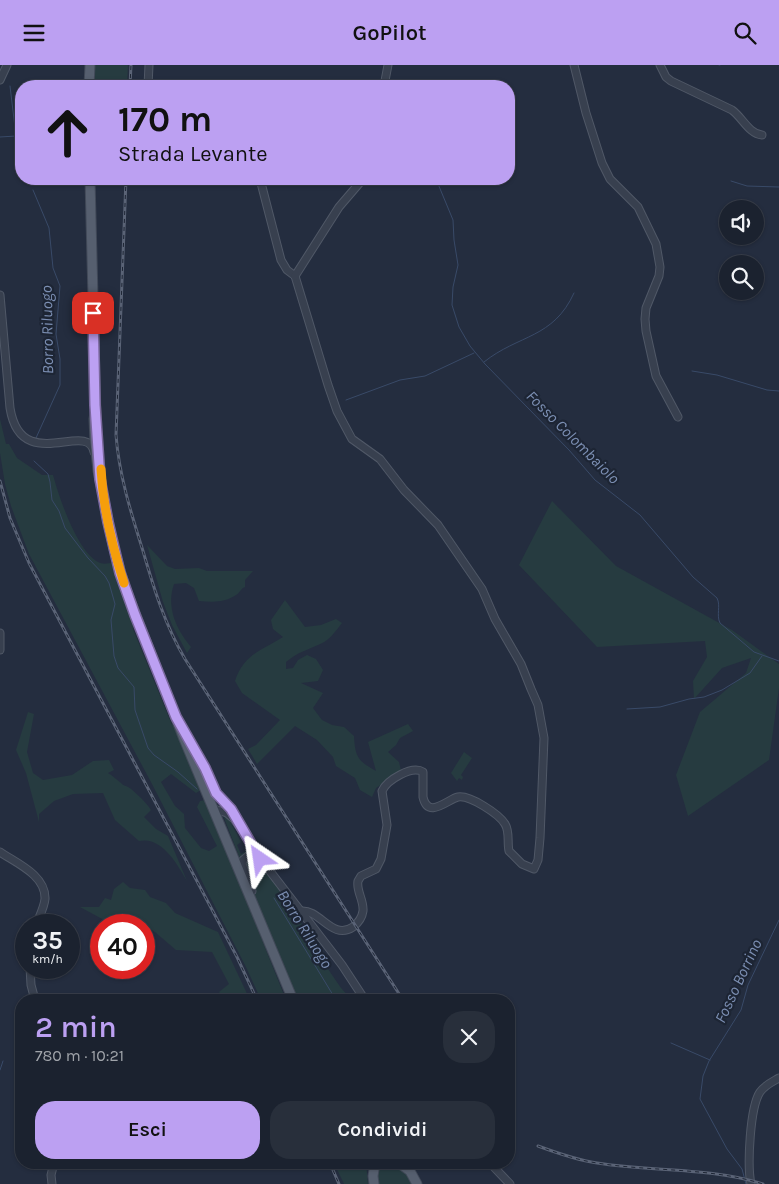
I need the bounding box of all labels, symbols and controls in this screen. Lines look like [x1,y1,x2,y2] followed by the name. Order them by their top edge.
[20,19,48,47] icon: menu
[731,19,759,47] icon: search
[352,20,427,46] text: GoPilot
[118,99,212,140] text: 170 m
[35,100,100,165] icon: ahead
[118,141,268,167] text: Strada Levante
[719,200,764,300] map controls
[719,200,764,245] button: sound
[719,255,764,300] button: search
[37,285,57,375] water label: Borro Riluogo
[72,292,114,334] pin
[79,299,107,327] icon: arrive
[522,386,624,488] water label: Fosso Colombaiolo
[233,832,285,884] position arrow
[273,886,337,972] water label: Borro Riluogo
[90,914,155,979] speed limit sign: 40
[32,926,63,955] text: 35
[710,936,766,1026] water label: Fosso Borrino
[32,952,63,966] text: km/h
[35,1009,117,1045] text: 2 min
[443,1011,495,1063] button: close
[35,1046,124,1065] text: 780 m · 10:21
[35,1101,260,1159] button: Esci
[270,1101,495,1159] button: Condividi

